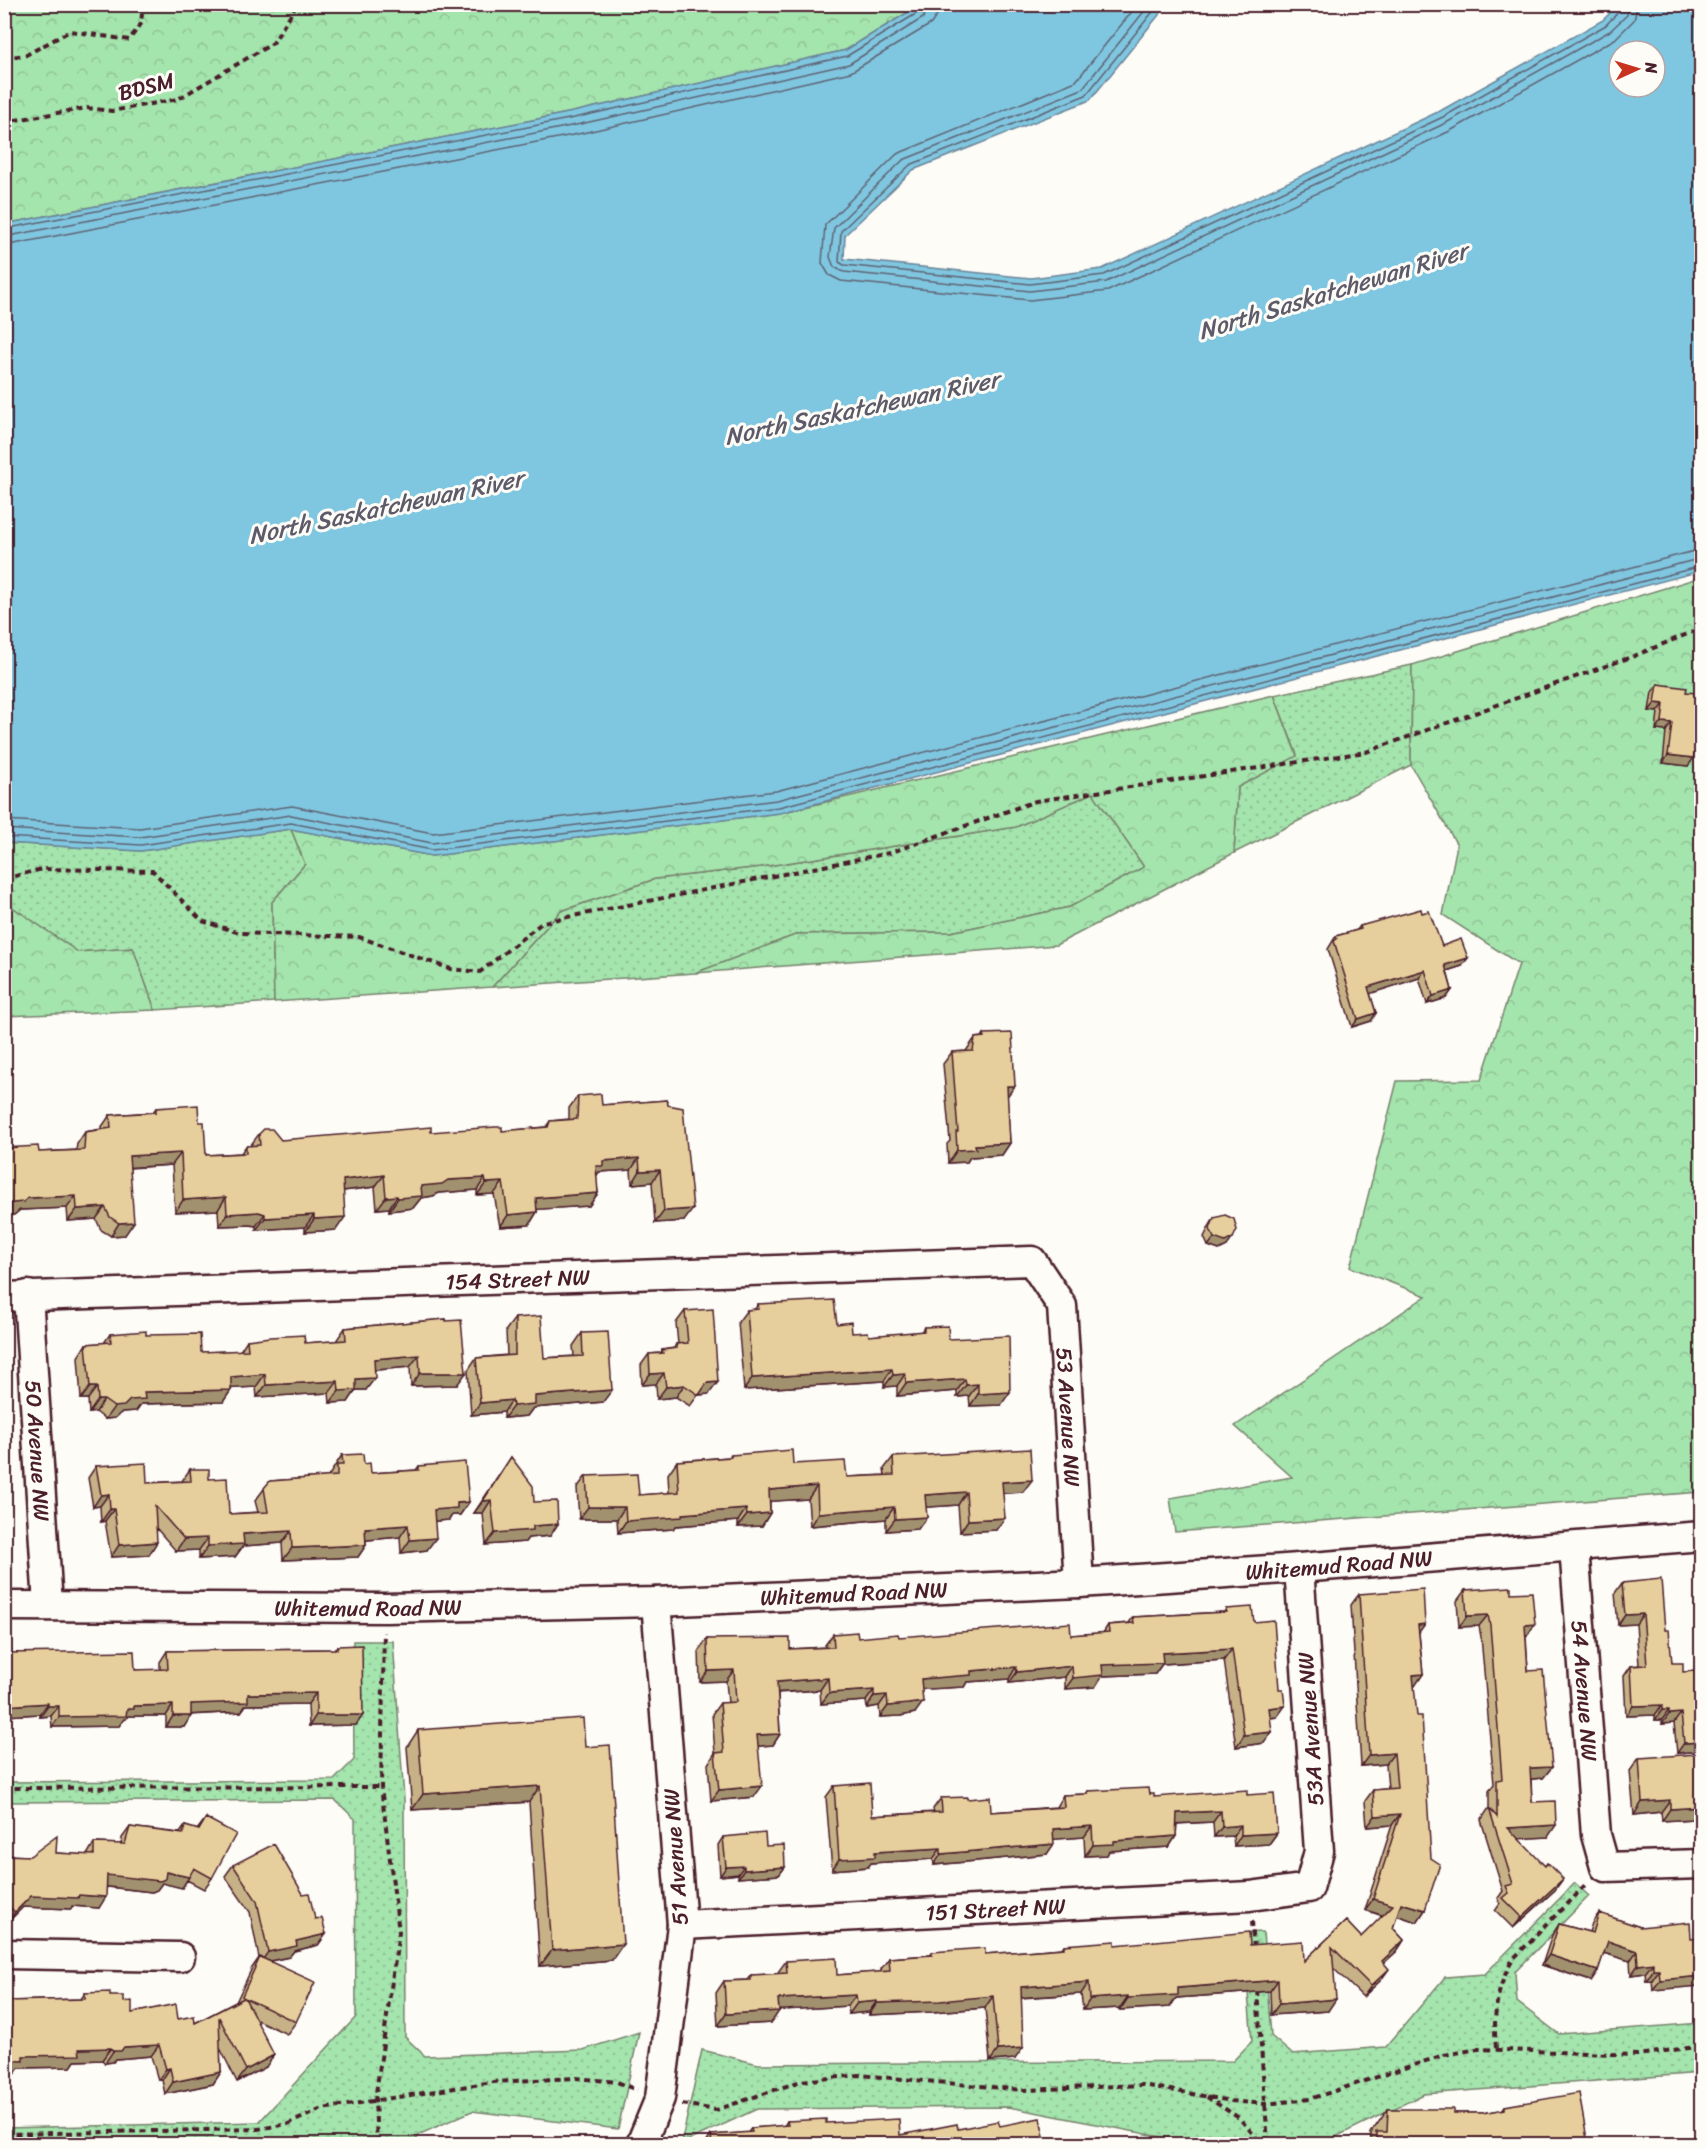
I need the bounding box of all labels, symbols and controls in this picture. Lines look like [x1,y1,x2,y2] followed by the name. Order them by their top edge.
[1607,39,1667,99] north arrow
[1637,60,1666,75] text: N
[114,61,178,112] street label: BDSM
[1193,229,1477,352] water label: North Saskatchewan River
[721,358,1007,458] water label: North Saskatchewan River
[245,457,531,557] water label: North Saskatchewan River
[445,1257,591,1302] street label: 154 Street NW
[1045,1346,1092,1489] street label: 53 Avenue NW
[14,1379,62,1523] street label: 50 Avenue NW
[1244,1538,1434,1592] street label: Whitemud Road NW
[759,1570,949,1617] street label: Whitemud Road NW
[274,1587,463,1628] street label: Whitemud Road NW
[1560,1619,1609,1763] street label: 54 Avenue NW
[1286,1650,1335,1807] street label: 53A Avenue NW
[651,1787,700,1927] street label: 51 Avenue NW
[925,1886,1067,1933] street label: 151 Street NW

